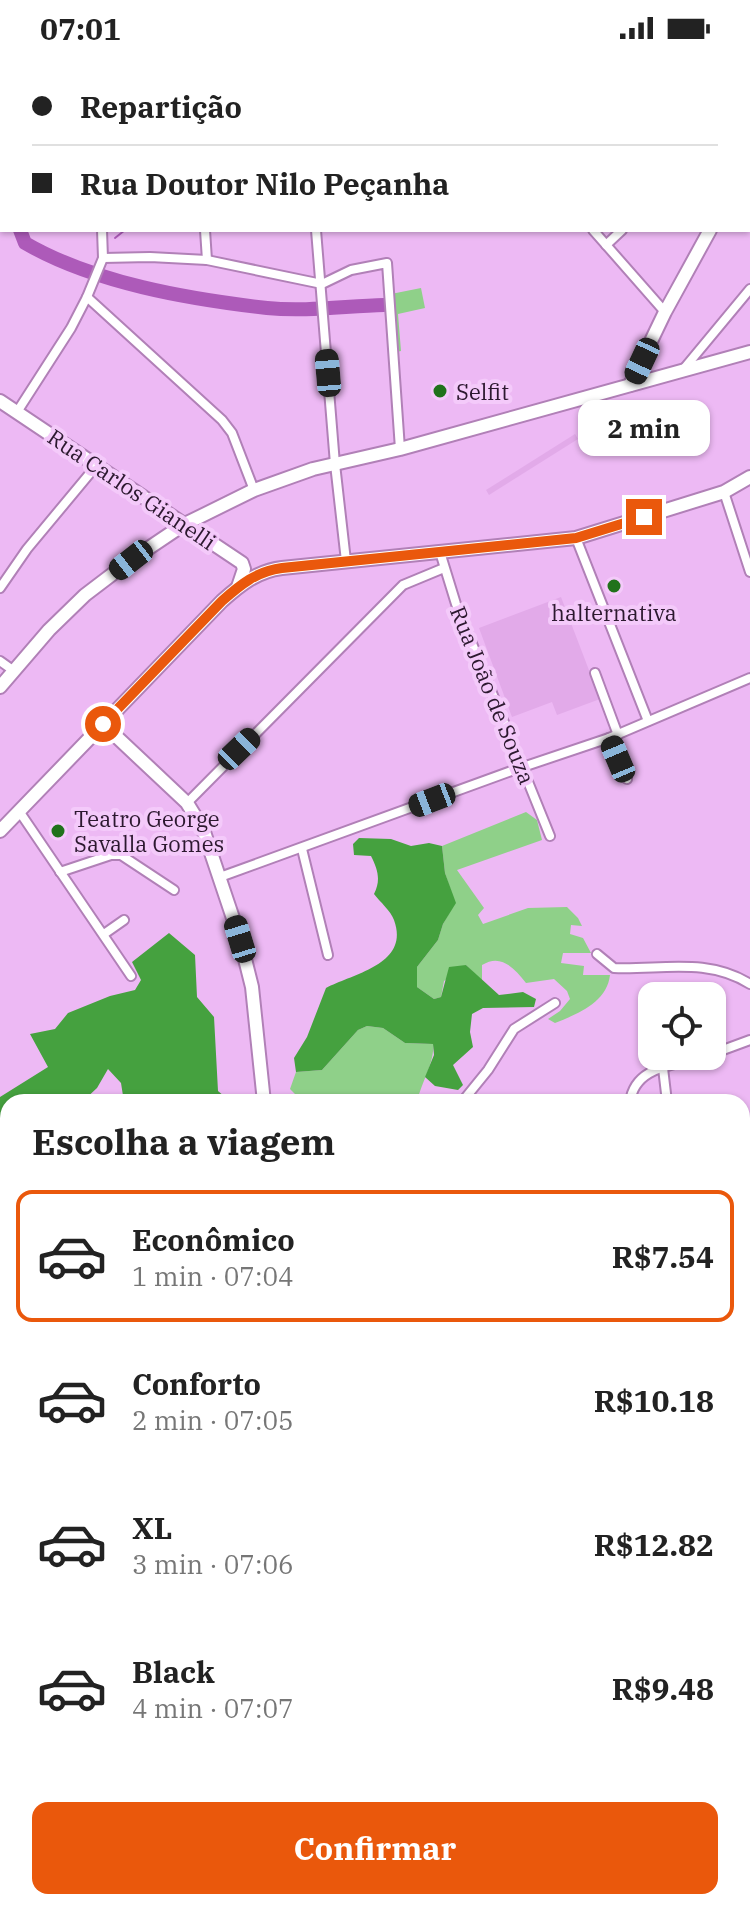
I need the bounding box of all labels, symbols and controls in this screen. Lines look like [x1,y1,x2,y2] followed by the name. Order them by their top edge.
[40,9,121,48] text: 07:01
[80,87,242,126] text: Repartição
[80,164,449,203] text: Rua Doutor Nilo Peçanha
[621,334,663,388] car
[314,348,342,398] car
[456,377,509,406] place label: Selfit
[431,382,449,400] marker: Selfit
[578,401,710,457] callout: 2 min
[608,411,680,445] text: 2 min
[42,422,222,556] street label: Rua Carlos Gianelli
[626,499,662,535] route end
[105,536,157,584] car
[605,577,623,595] marker: halternativa
[551,598,677,627] place label: halternativa
[444,602,542,788] street label: Rua João de Souza
[85,706,121,742] route start
[213,724,265,774] car
[598,732,638,786] car
[405,780,459,820] car
[74,804,224,858] place label: Teatro George Savalla Gomes
[49,822,67,840] marker: Teatro George Savalla Gomes
[222,913,258,965] car
[638,982,726,1070] map controls
[638,982,726,1070] button: locate
[32,1118,335,1165] text: Escolha a viagem
[36,1220,108,1292] icon: car
[132,1220,295,1259] text: Econômico
[612,1237,714,1276] text: R$7.54
[132,1259,294,1293] text: 1 min · 07:04
[36,1364,108,1436] icon: car
[132,1364,261,1403] text: Conforto
[594,1381,714,1420] text: R$10.18
[132,1403,294,1437] text: 2 min · 07:05
[36,1508,108,1580] icon: car
[132,1508,172,1547] text: XL
[594,1525,714,1564] text: R$12.82
[132,1547,294,1581] text: 3 min · 07:06
[36,1652,108,1724] icon: car
[132,1652,215,1691] text: Black
[612,1669,714,1708] text: R$9.48
[132,1691,294,1725] text: 4 min · 07:07
[32,1802,718,1894] button: Confirmar

